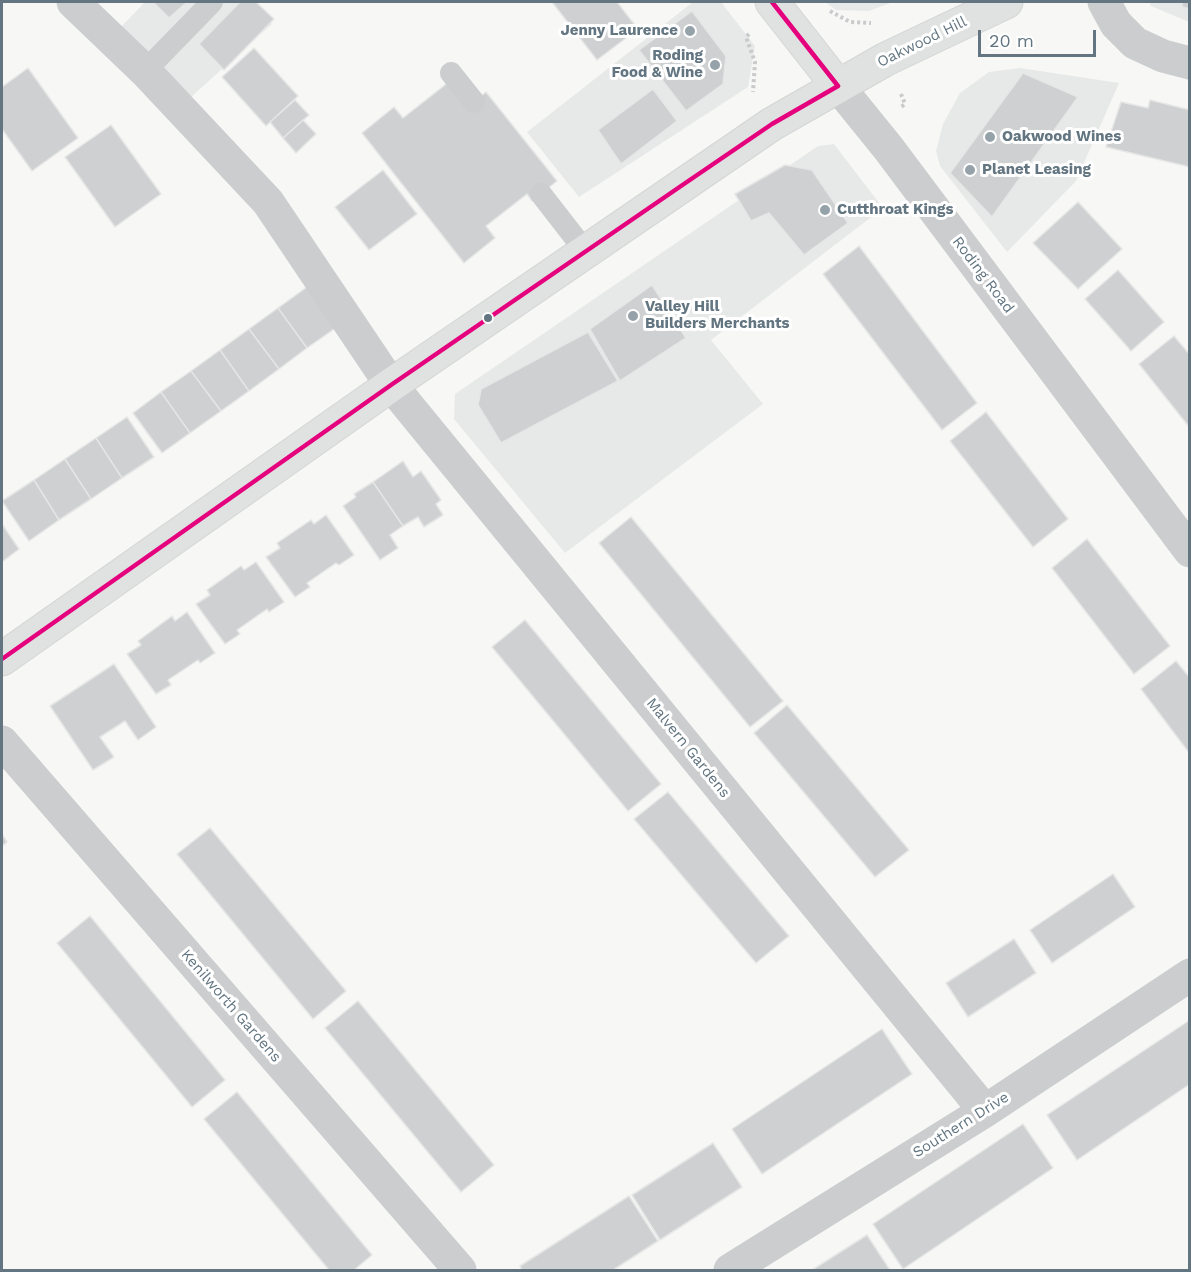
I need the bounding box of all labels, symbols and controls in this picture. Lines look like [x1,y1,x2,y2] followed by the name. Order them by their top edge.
[874,13,970,71] street label: Oakwood Hill
[981,18,1100,56] scale bar
[561,22,678,40] place label: Jenny Laurence
[683,24,697,38] marker: Jenny Laurence
[989,30,1034,51] text: 20 m
[612,47,703,82] place label: Roding Food & Wine
[708,58,722,72] marker: Roding Food & Wine
[1002,128,1121,146] place label: Oakwood Wines
[983,130,997,144] marker: Oakwood Wines
[982,161,1091,179] place label: Planet Leasing
[963,163,977,177] marker: Planet Leasing
[837,201,953,219] place label: Cutthroat Kings
[818,203,832,217] marker: Cutthroat Kings
[948,233,1018,317] street label: Roding Road
[645,298,789,333] place label: Valley Hill Builders Merchants
[626,309,640,323] marker: Valley Hill Builders Merchants
[482,312,494,324] unlabelled marker
[642,695,734,801] street label: Malvern Gardens
[177,946,285,1066] street label: Kenilworth Gardens
[910,1088,1012,1162] street label: Southern Drive

